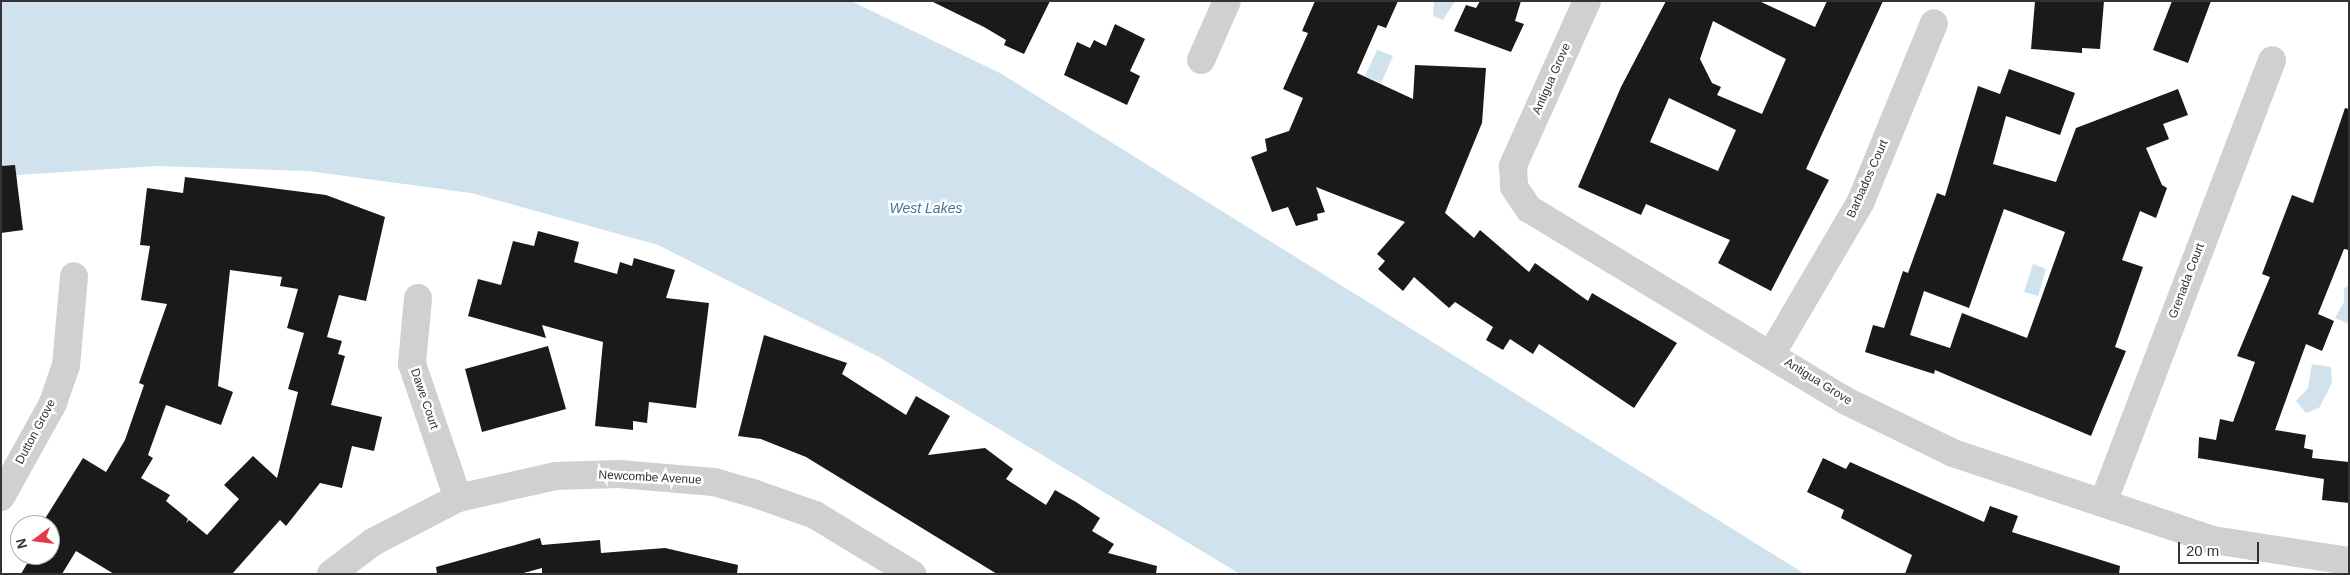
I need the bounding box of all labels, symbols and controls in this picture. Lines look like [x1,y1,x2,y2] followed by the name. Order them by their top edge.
[1530,41,1574,117] street label: Antigua Grove
[1844,138,1892,220] street label: Barbados Court
[890,200,962,216] water label: West Lakes
[2166,241,2208,321] street label: Grenada Court
[1782,356,1854,408] street label: Antigua Grove
[407,367,441,431] street label: Dawe Court
[13,397,59,467] street label: Dutton Grove
[598,468,702,488] street label: Newcombe Avenue
[10,515,60,565] north arrow
[2180,532,2261,564] scale bar
[12,537,31,551] text: N
[2186,542,2219,559] text: 20 m

